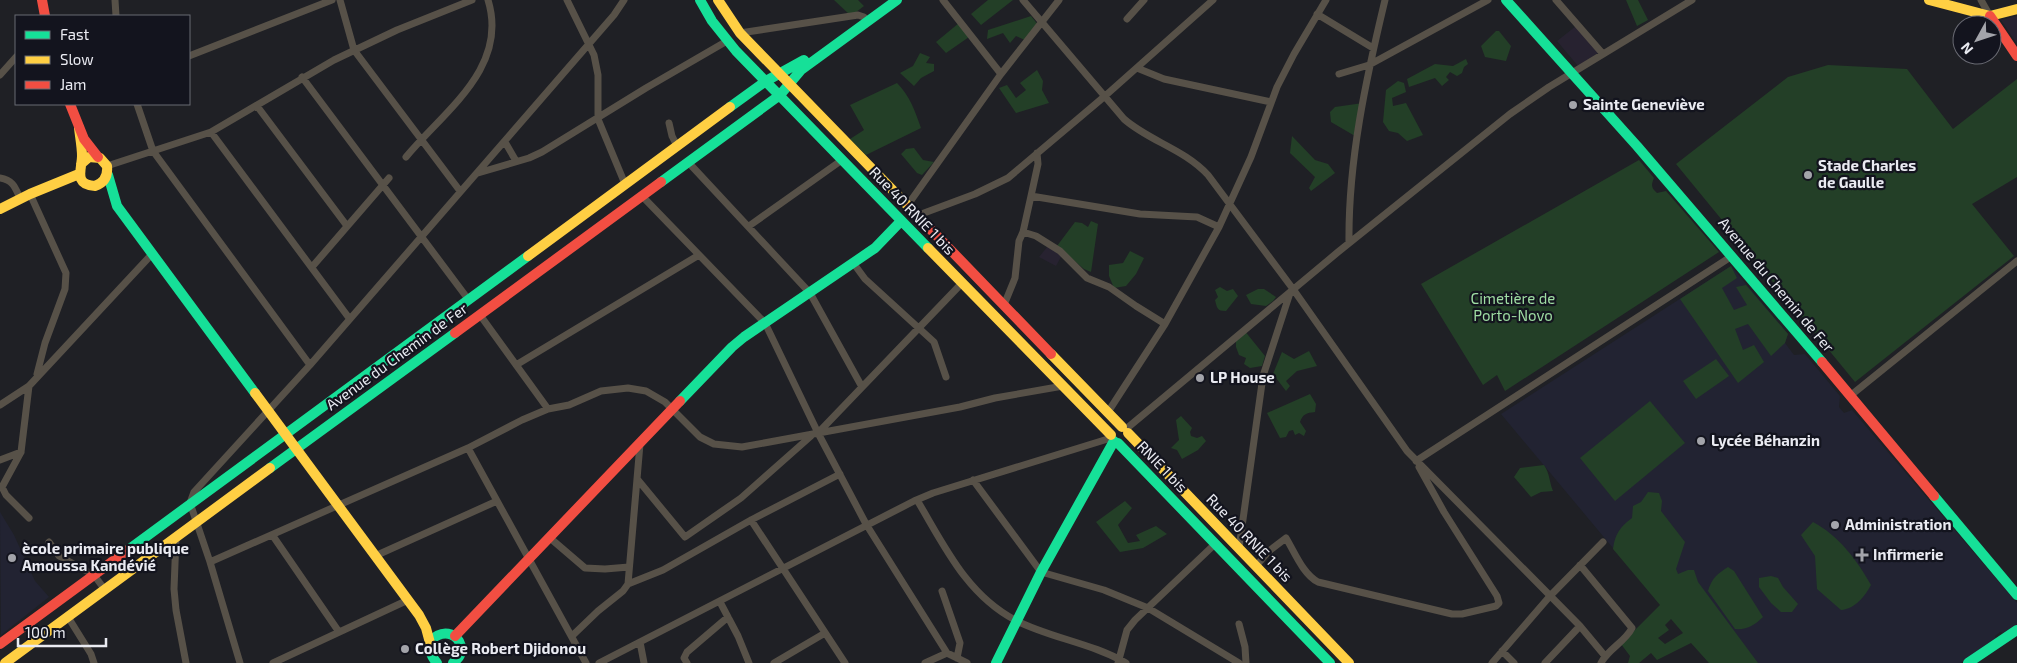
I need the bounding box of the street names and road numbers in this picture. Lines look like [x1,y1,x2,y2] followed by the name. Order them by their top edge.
[866,162,959,258] street label: Rue 40 RNIE 1 bis
[1715,213,1838,355] street label: Avenue du Chemin de Fer
[322,299,471,414] street label: Avenue du Chemin de Fer
[1134,437,1192,496] street label: RNIE 1 bis
[1203,489,1296,585] street label: Rue 40 RNIE 1 bis

